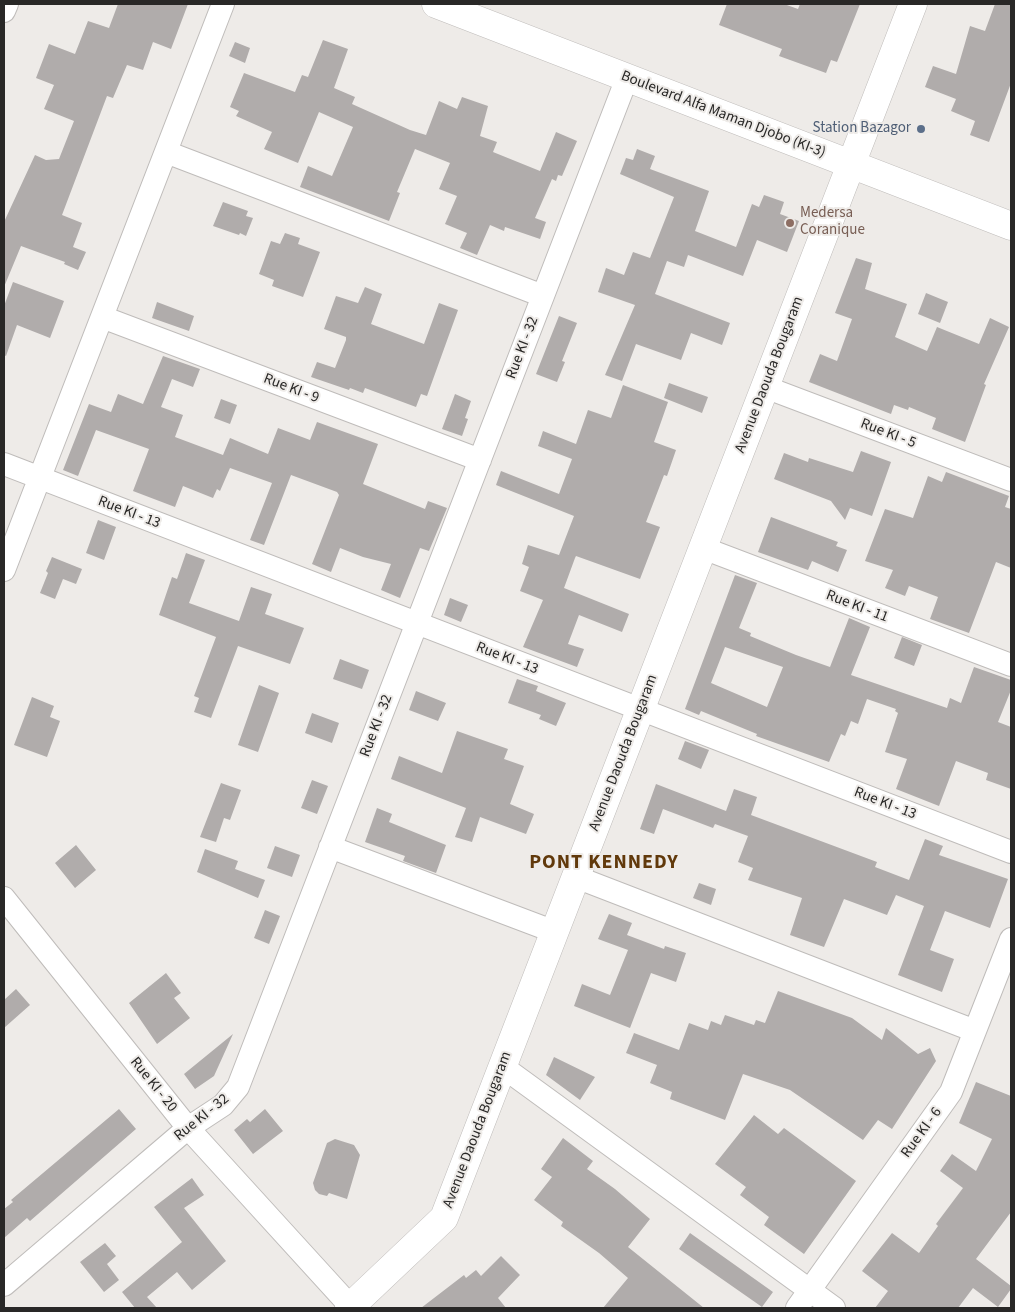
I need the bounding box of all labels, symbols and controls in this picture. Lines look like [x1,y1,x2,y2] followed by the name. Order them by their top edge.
[618,68,828,162] street label: Boulevard Alfa Maman Djobo (KI-3)
[812,120,911,138] place label: Station Bazagor
[915,123,927,135] marker: Station Bazagor
[800,205,865,240] place label: Medersa Coranique
[784,217,796,229] marker: Medersa Coranique
[732,294,808,456] street label: Avenue Daouda Bougaram
[503,314,543,382] street label: Rue KI - 32
[261,370,321,408] street label: Rue KI - 9
[858,415,918,453] street label: Rue KI - 5
[95,493,163,533] street label: Rue KI - 13
[823,587,891,627] street label: Rue KI - 11
[473,639,541,679] street label: Rue KI - 13
[586,672,662,834] street label: Avenue Daouda Bougaram
[357,692,397,760] street label: Rue KI - 32
[851,784,919,824] street label: Rue KI - 13
[528,852,680,876] district label: PONT KENNEDY
[440,1049,516,1211] street label: Avenue Daouda Bougaram
[125,1054,181,1116] street label: Rue KI - 20
[171,1090,233,1146] street label: Rue KI - 32
[898,1104,946,1162] street label: Rue KI - 6

